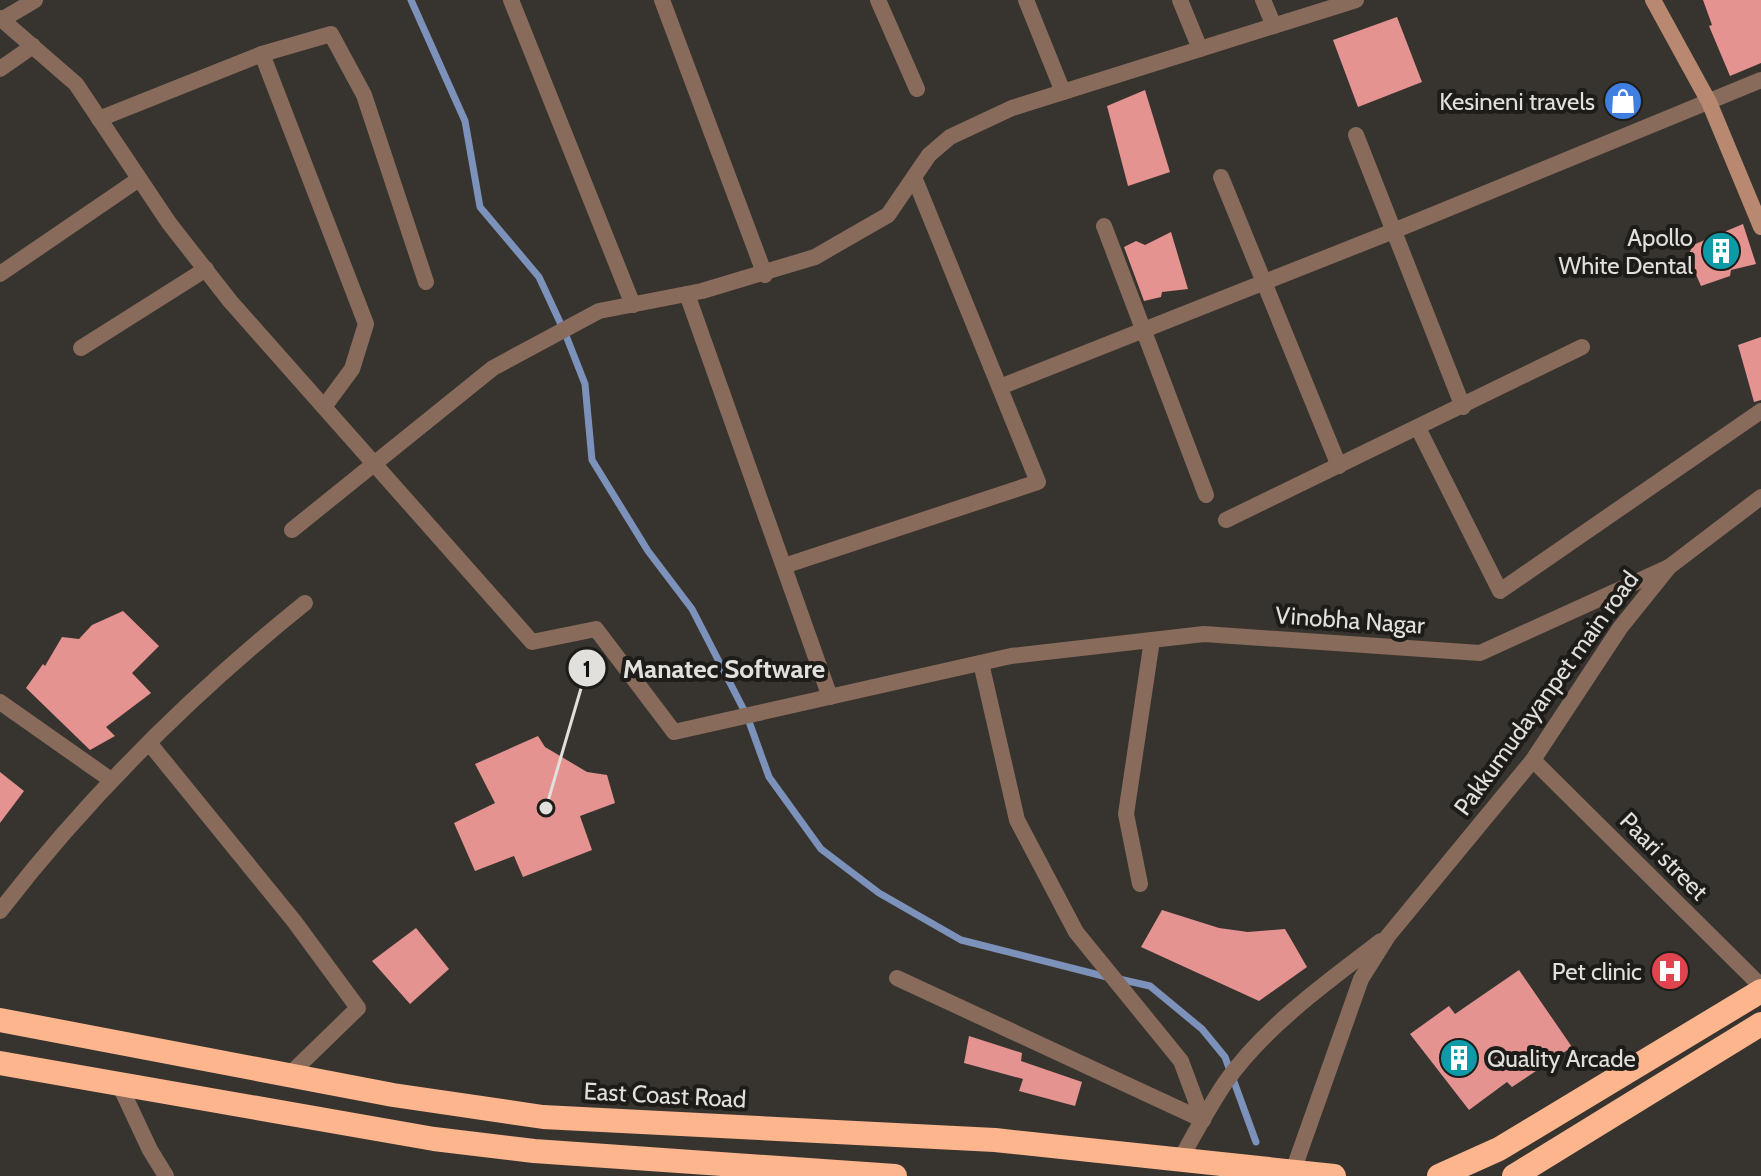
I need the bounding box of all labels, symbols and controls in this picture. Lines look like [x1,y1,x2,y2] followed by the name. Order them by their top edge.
[1602,80,1644,122] shop icon: Kesineni travels
[1439,87,1595,116] place label: Kesineni travels
[1558,223,1693,280] place label: Apollo White Dental
[1700,230,1742,272] building icon: Apollo White Dental
[1448,565,1644,821] street label: Pakkumudayanpet main road
[1274,600,1426,640] street label: Vinobha Nagar
[567,643,841,693] callout: Manatec Software
[623,653,825,685] text: Manatec Software
[583,654,591,683] text: 1
[1614,806,1714,906] street label: Paari street
[1649,950,1691,992] hospital icon: Pet clinic
[1552,957,1642,986] place label: Pet clinic
[1438,1037,1480,1079] building icon: Quality Arcade
[1487,1044,1636,1073] place label: Quality Arcade
[583,1076,747,1114] street label: East Coast Road

